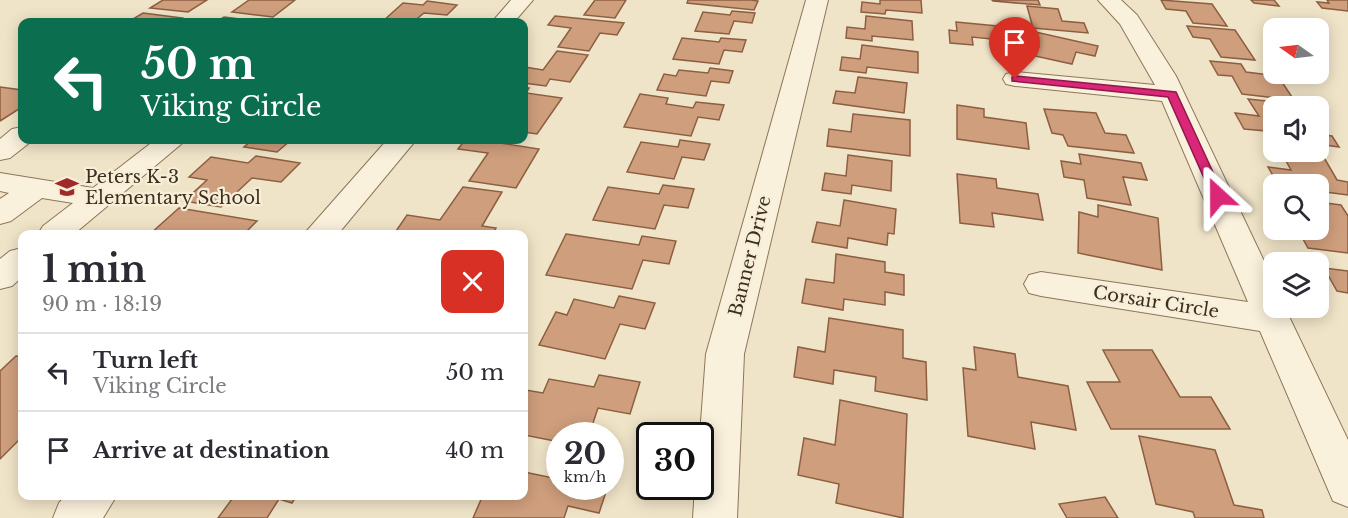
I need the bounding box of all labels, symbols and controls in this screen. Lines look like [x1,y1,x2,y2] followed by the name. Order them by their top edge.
[989,17,1040,79] pin
[1263,18,1329,84] north arrow
[1263,18,1329,318] map controls
[998,26,1031,59] icon: arrive
[141,38,255,90] text: 50 m
[42,42,120,120] icon: left
[141,90,321,123] text: Viking Circle
[1263,96,1329,162] button: sound
[1186,164,1250,228] position arrow
[85,166,261,209] place label: Peters K-3 Elementary School
[54,174,80,200] school or university icon: Peters K-3 Elementary School
[1263,174,1329,240] button: search
[724,193,776,319] street label: Banner Drive
[42,247,146,292] text: 1 min
[441,250,504,313] button: close
[1263,252,1329,318] button: layers
[1091,281,1221,323] street label: Corsair Circle
[42,292,162,316] text: 90 m · 18:19
[93,347,198,374] text: Turn left
[42,356,75,389] icon: left
[446,359,504,386] text: 50 m
[93,374,227,398] text: Viking Circle
[636,422,714,500] speed limit sign: 30
[42,434,75,467] icon: arrive
[564,435,606,472] text: 20
[93,437,330,464] text: Arrive at destination
[446,437,504,464] text: 40 m
[564,467,606,486] text: km/h

